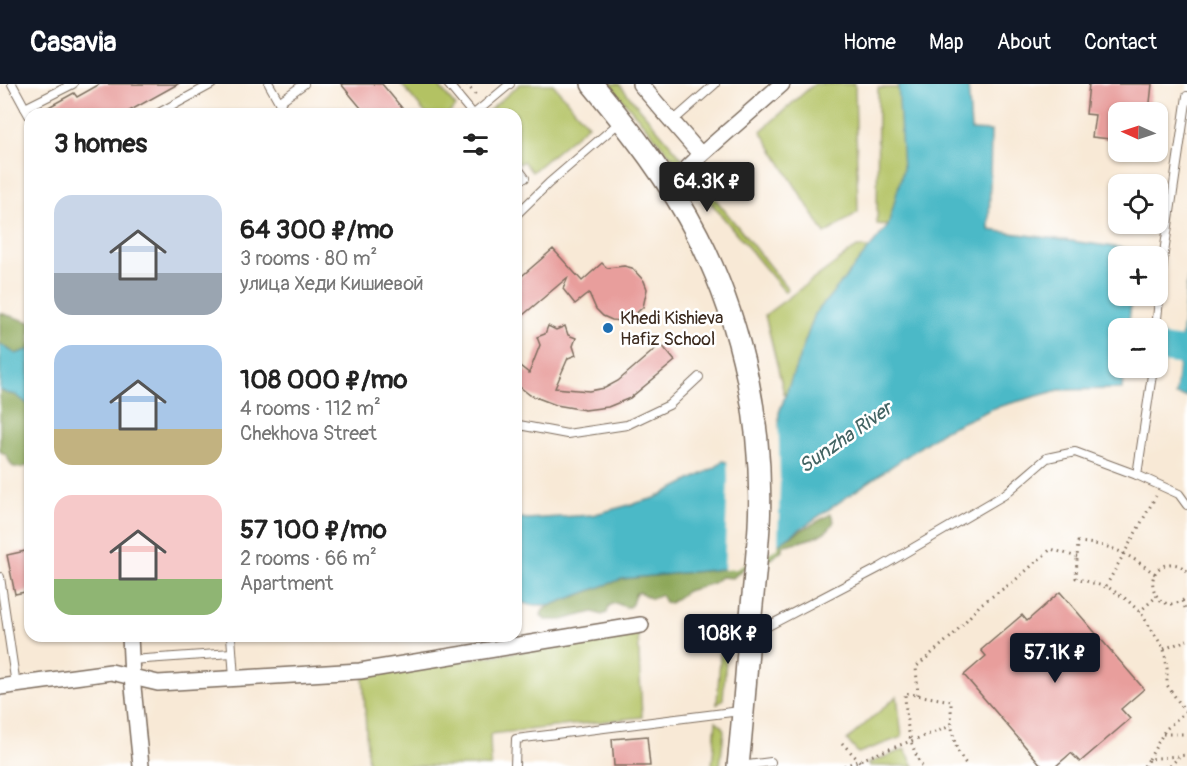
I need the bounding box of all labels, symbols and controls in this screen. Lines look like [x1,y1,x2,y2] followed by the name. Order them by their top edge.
[30,25,116,60] text: Casavia
[843,29,896,56] text: Home
[929,29,964,56] text: Map
[997,29,1051,56] text: About
[1084,29,1157,56] text: Contact
[1108,102,1168,162] north arrow
[1108,102,1168,378] map controls
[54,128,147,160] text: 3 homes
[459,128,492,161] icon: filters
[652,162,762,213] pin: 64.3K ₽
[673,169,741,194] text: 64.3K ₽
[1108,174,1168,234] button: locate
[240,214,394,246] text: 64 300 ₽/mo
[102,219,174,291] icon: home
[240,246,377,271] text: 3 rooms · 80 m²
[1108,246,1168,306] button: +
[240,271,423,296] text: улица Хеди Кишиевой
[620,307,723,351] place label: Khedi Kishieva Hafiz School
[1108,318,1168,378] button: −
[601,321,615,335] marker: Khedi Kishieva Hafiz School
[240,364,408,396] text: 108 000 ₽/mo
[102,369,174,441] icon: home
[794,394,899,479] water label: Sunzha River
[240,396,381,421] text: 4 rooms · 112 m²
[240,421,377,446] text: Chekhova Street
[240,514,387,546] text: 57 100 ₽/mo
[102,519,174,591] icon: home
[240,546,377,571] text: 2 rooms · 66 m²
[240,571,333,596] text: Apartment
[679,614,777,665] pin: 108K ₽
[698,621,758,646] text: 108K ₽
[1000,633,1110,684] pin: 57.1K ₽
[1024,640,1086,665] text: 57.1K ₽

